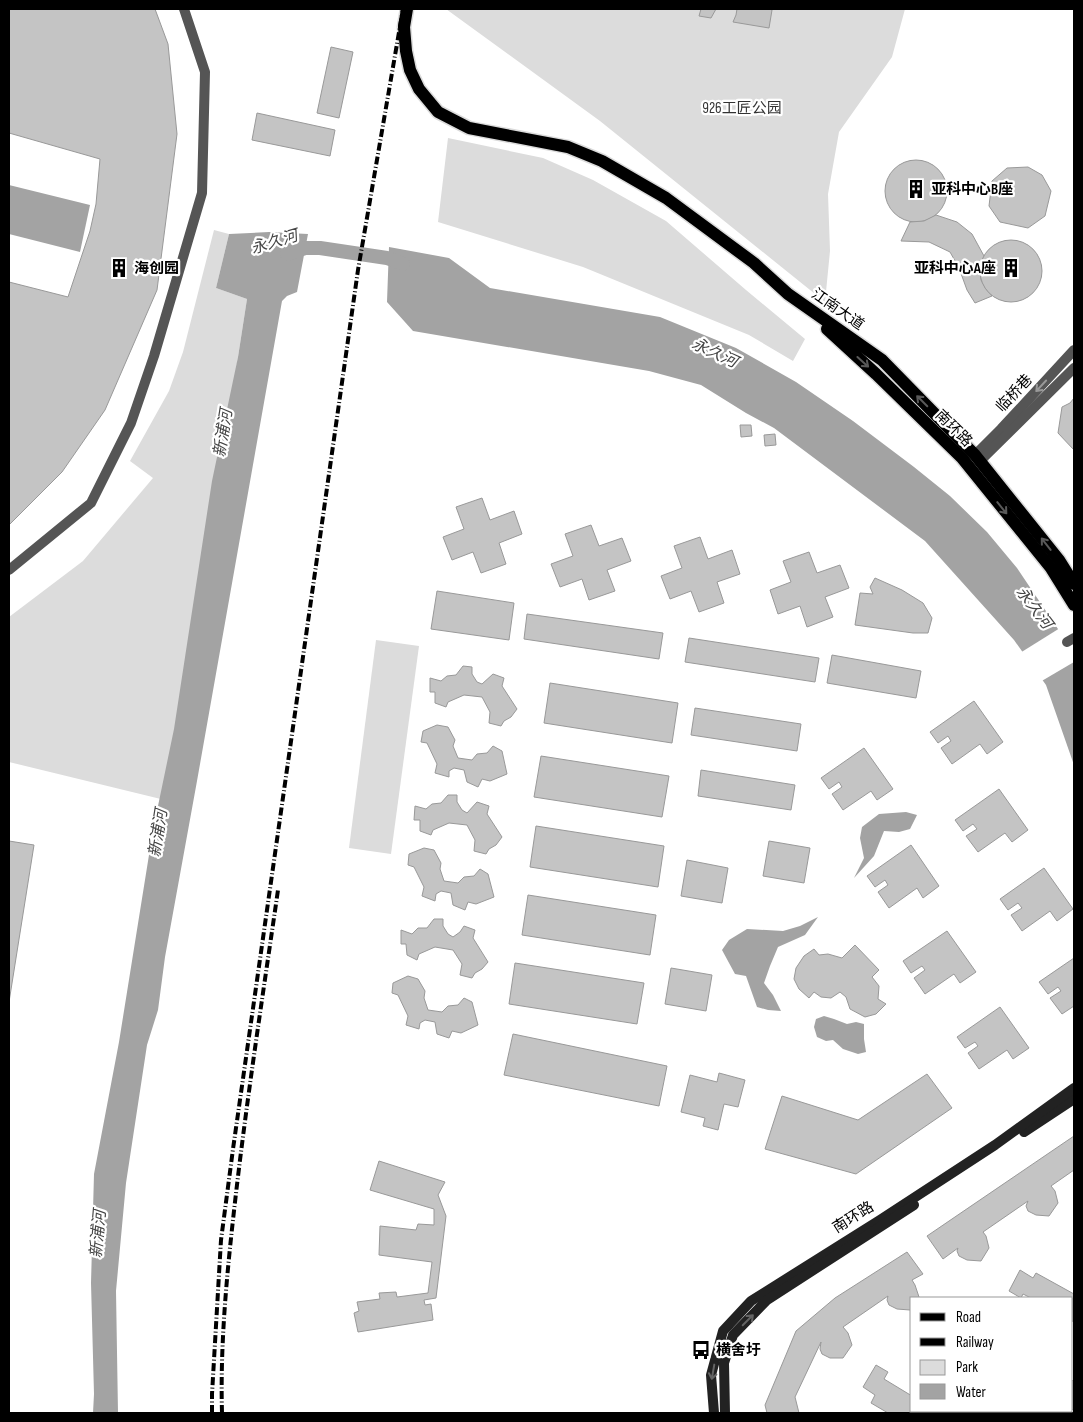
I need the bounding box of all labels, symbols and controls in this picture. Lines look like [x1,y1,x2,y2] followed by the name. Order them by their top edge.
[702,99,782,118] park label: 926工匠公园
[905,178,927,200] building icon: 亚科中心B座
[931,180,1013,199] place label: 亚科中心B座
[249,225,303,259] water label: 永久河
[108,257,130,279] building icon: 海创园
[1000,257,1022,279] building icon: 亚科中心A座
[134,259,179,278] place label: 海创园
[914,259,996,278] place label: 亚科中心A座
[808,284,868,334] street label: 江南大道
[689,335,743,373] water label: 永久河
[856,356,869,368] one-way arrow
[992,370,1037,416] street label: 临桥巷
[1035,379,1047,392] one-way arrow
[916,394,928,407] one-way arrow
[210,405,237,458] water label: 新浦河
[931,406,976,451] street label: 南环路
[997,501,1008,514] one-way arrow
[1041,538,1052,551] one-way arrow
[1012,583,1058,635] water label: 永久河
[145,805,172,858] water label: 新浦河
[829,1197,877,1237] street label: 南环路
[87,1206,110,1259] water label: 新浦河
[910,1297,1073,1412] legend
[956,1308,981,1327] text: Road
[742,1313,754,1326] one-way arrow
[956,1333,994,1352] text: Railway
[690,1339,712,1361] bus stop icon: 横舍圩
[716,1341,761,1360] place label: 横舍圩
[956,1358,978,1377] text: Park
[708,1363,718,1379] one-way arrow
[956,1383,987,1402] text: Water

